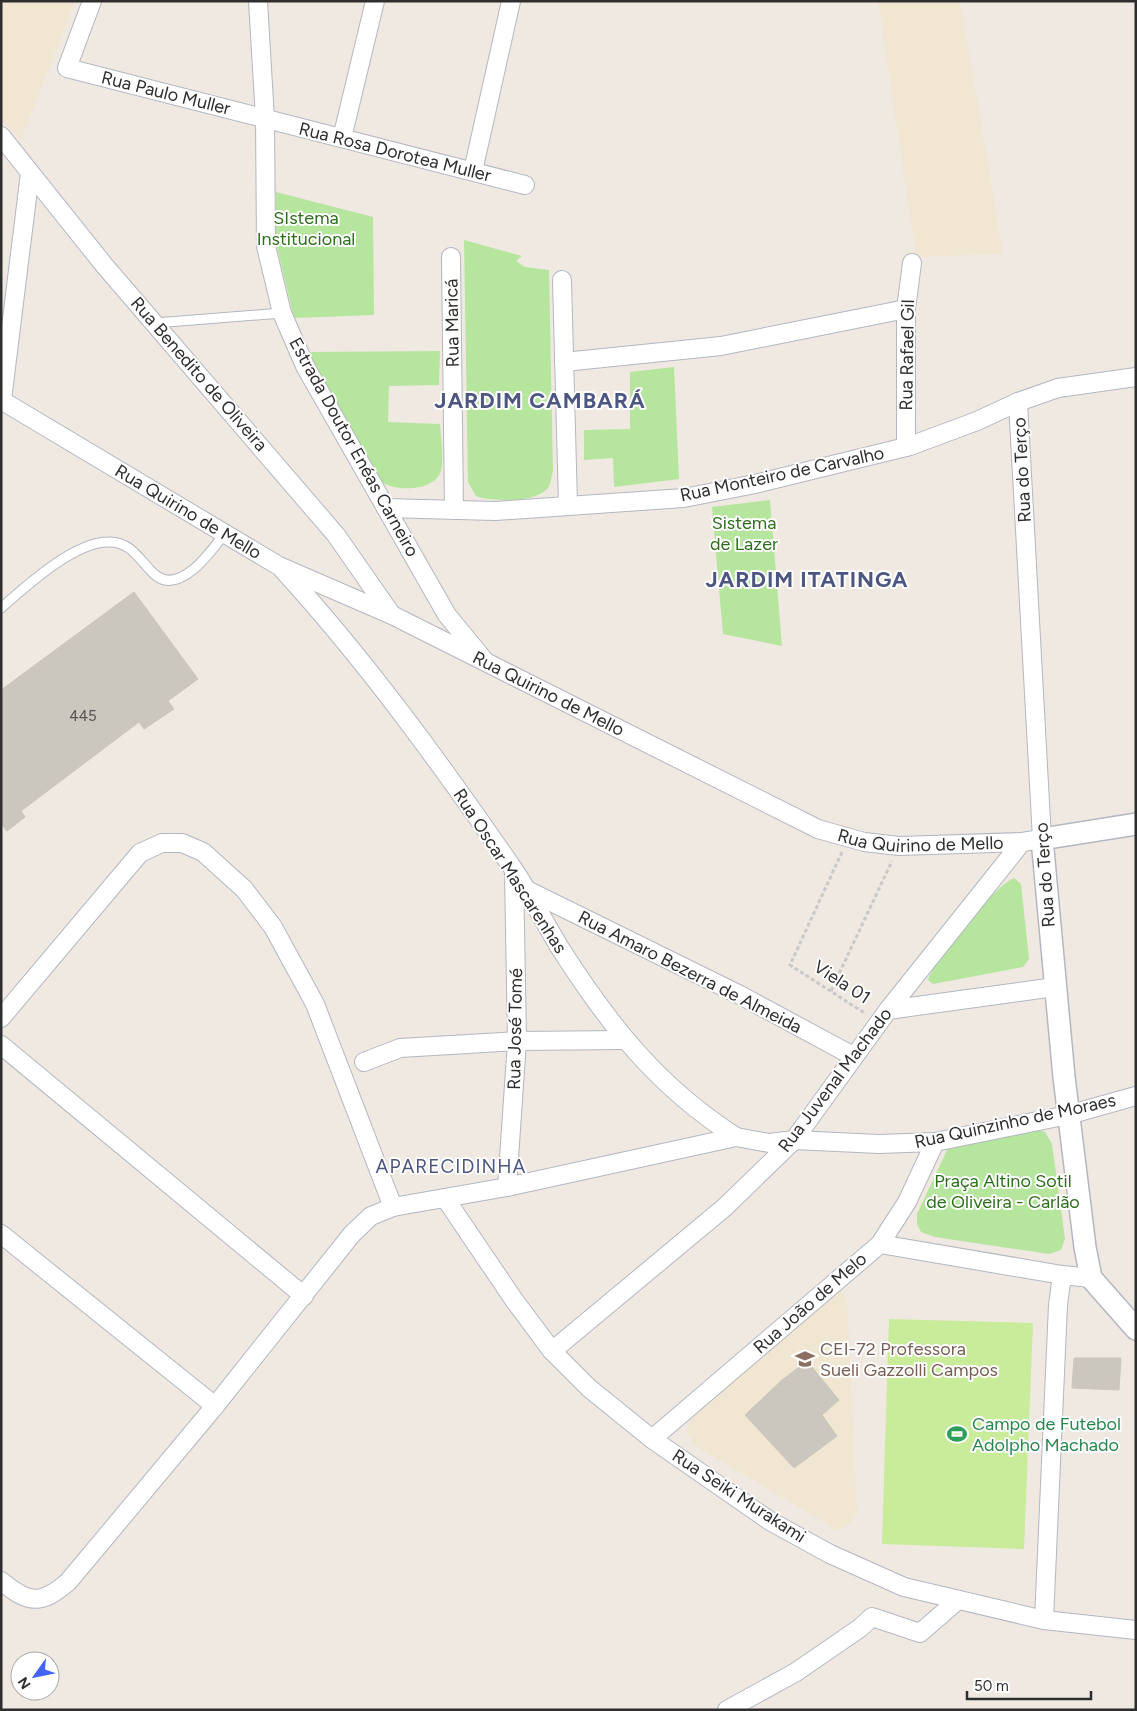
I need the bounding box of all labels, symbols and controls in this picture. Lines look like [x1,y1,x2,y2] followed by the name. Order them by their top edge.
[99,66,233,120] street label: Rua Paulo Muller
[297,117,493,187] street label: Rua Rosa Dorotea Muller
[257,207,355,250] park label: SIstema Institucional
[440,279,464,367] street label: Rua Maricá
[126,292,272,456] street label: Rua Benedito de Oliveira
[895,299,919,411] street label: Rua Rafael Gil
[284,334,424,560] street label: Estrada Doutor Enéas Carneiro
[434,387,646,414] district label: JARDIM CAMBARÁ
[1008,417,1036,523] street label: Rua do Terço
[678,442,886,506] street label: Rua Monteiro de Carvalho
[111,460,265,564] street label: Rua Quirino de Mello
[710,512,778,555] park label: Sistema de Lazer
[705,566,909,593] district label: JARDIM ITATINGA
[469,646,628,741] street label: Rua Quirino de Mello
[69,707,97,725] house number: 445
[448,784,572,958] street label: Rua Oscar Mascarenhas
[1030,822,1060,928] street label: Rua do Terço
[835,824,1004,857] street label: Rua Quirino de Mello
[575,906,805,1038] street label: Rua Amaro Bezerra de Almeida
[810,956,874,1008] street label: Viela 01
[503,968,527,1090] street label: Rua José Tomé
[773,1003,897,1157] street label: Rua Juvenal Machado
[912,1089,1118,1153] street label: Rua Quinzinho de Moraes
[376,1155,526,1178] district label: APARECIDINHA
[926,1170,1080,1213] park label: Praça Altino Sotil de Oliveira - Carlão
[749,1248,871,1358] street label: Rua João de Melo
[820,1338,998,1381] place label: CEI-72 Professora Sueli Gazzolli Campos
[794,1348,816,1370] school or university icon: CEI-72 Professora Sueli Gazzolli Campos
[972,1413,1121,1456] place label: Campo de Futebol Adolpho Machado
[946,1423,968,1445] sports icon: Campo de Futebol Adolpho Machado
[668,1445,810,1547] street label: Rua Seiki Murakami
[10,1651,60,1701] north arrow
[967,1668,1091,1700] scale bar
[14,1674,35,1692] text: N
[974,1677,1009,1695] text: 50 m

